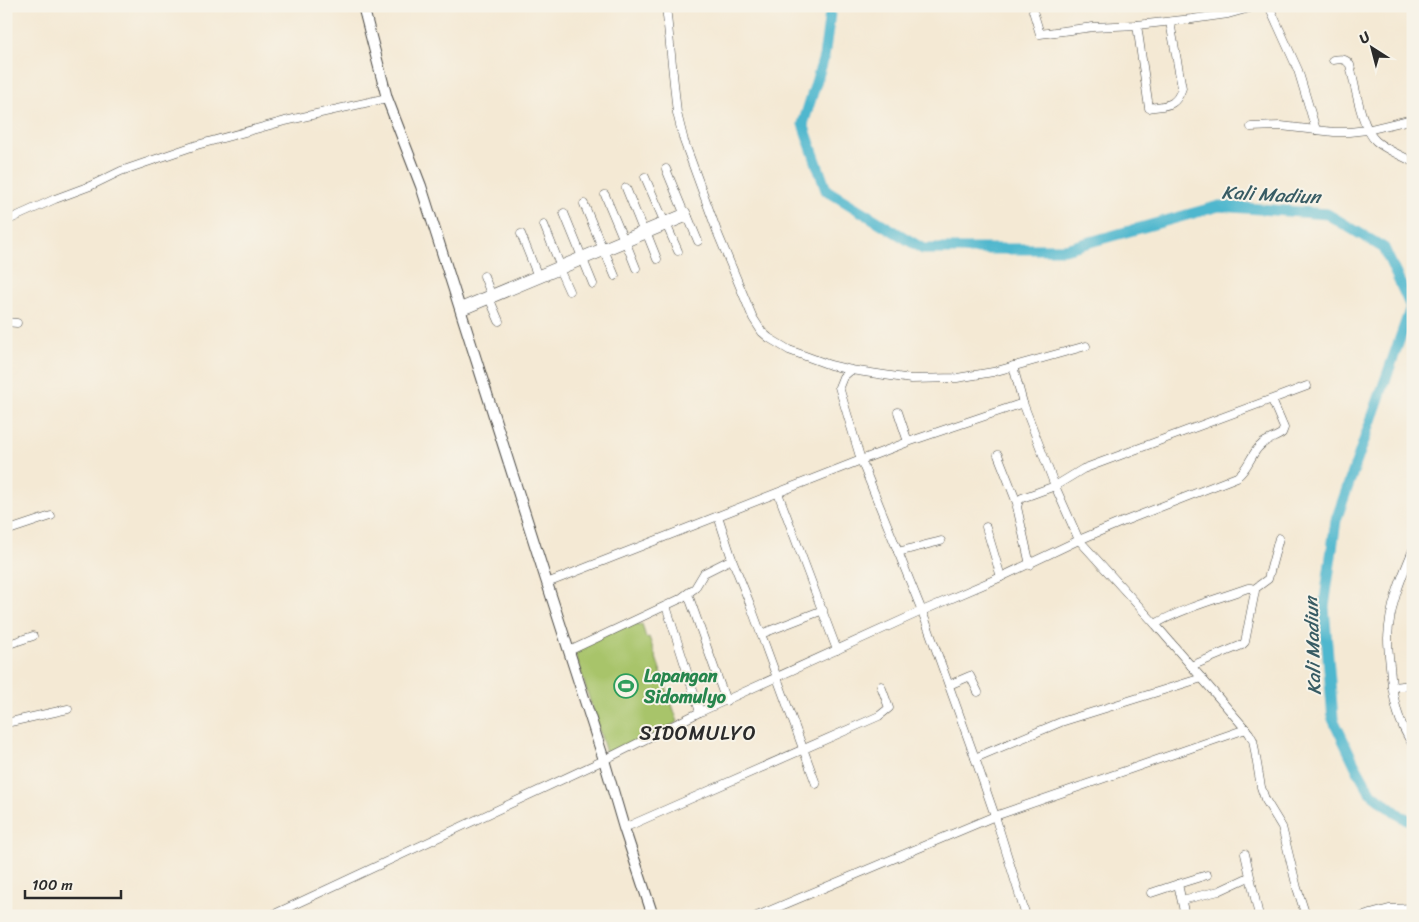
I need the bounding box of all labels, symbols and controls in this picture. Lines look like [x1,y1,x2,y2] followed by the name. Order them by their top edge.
[1346,22,1396,72] north arrow
[1354,25,1376,51] text: U
[1221,175,1324,214] water label: Kali Madiun
[1294,594,1331,696] water label: Kali Madiun
[643,660,727,713] place label: Lapangan Sidomulyo
[613,673,639,699] sports icon: Lapangan Sidomulyo
[639,716,757,751] district label: SIDOMULYO
[25,867,121,899] scale bar
[32,872,73,898] text: 100 m

